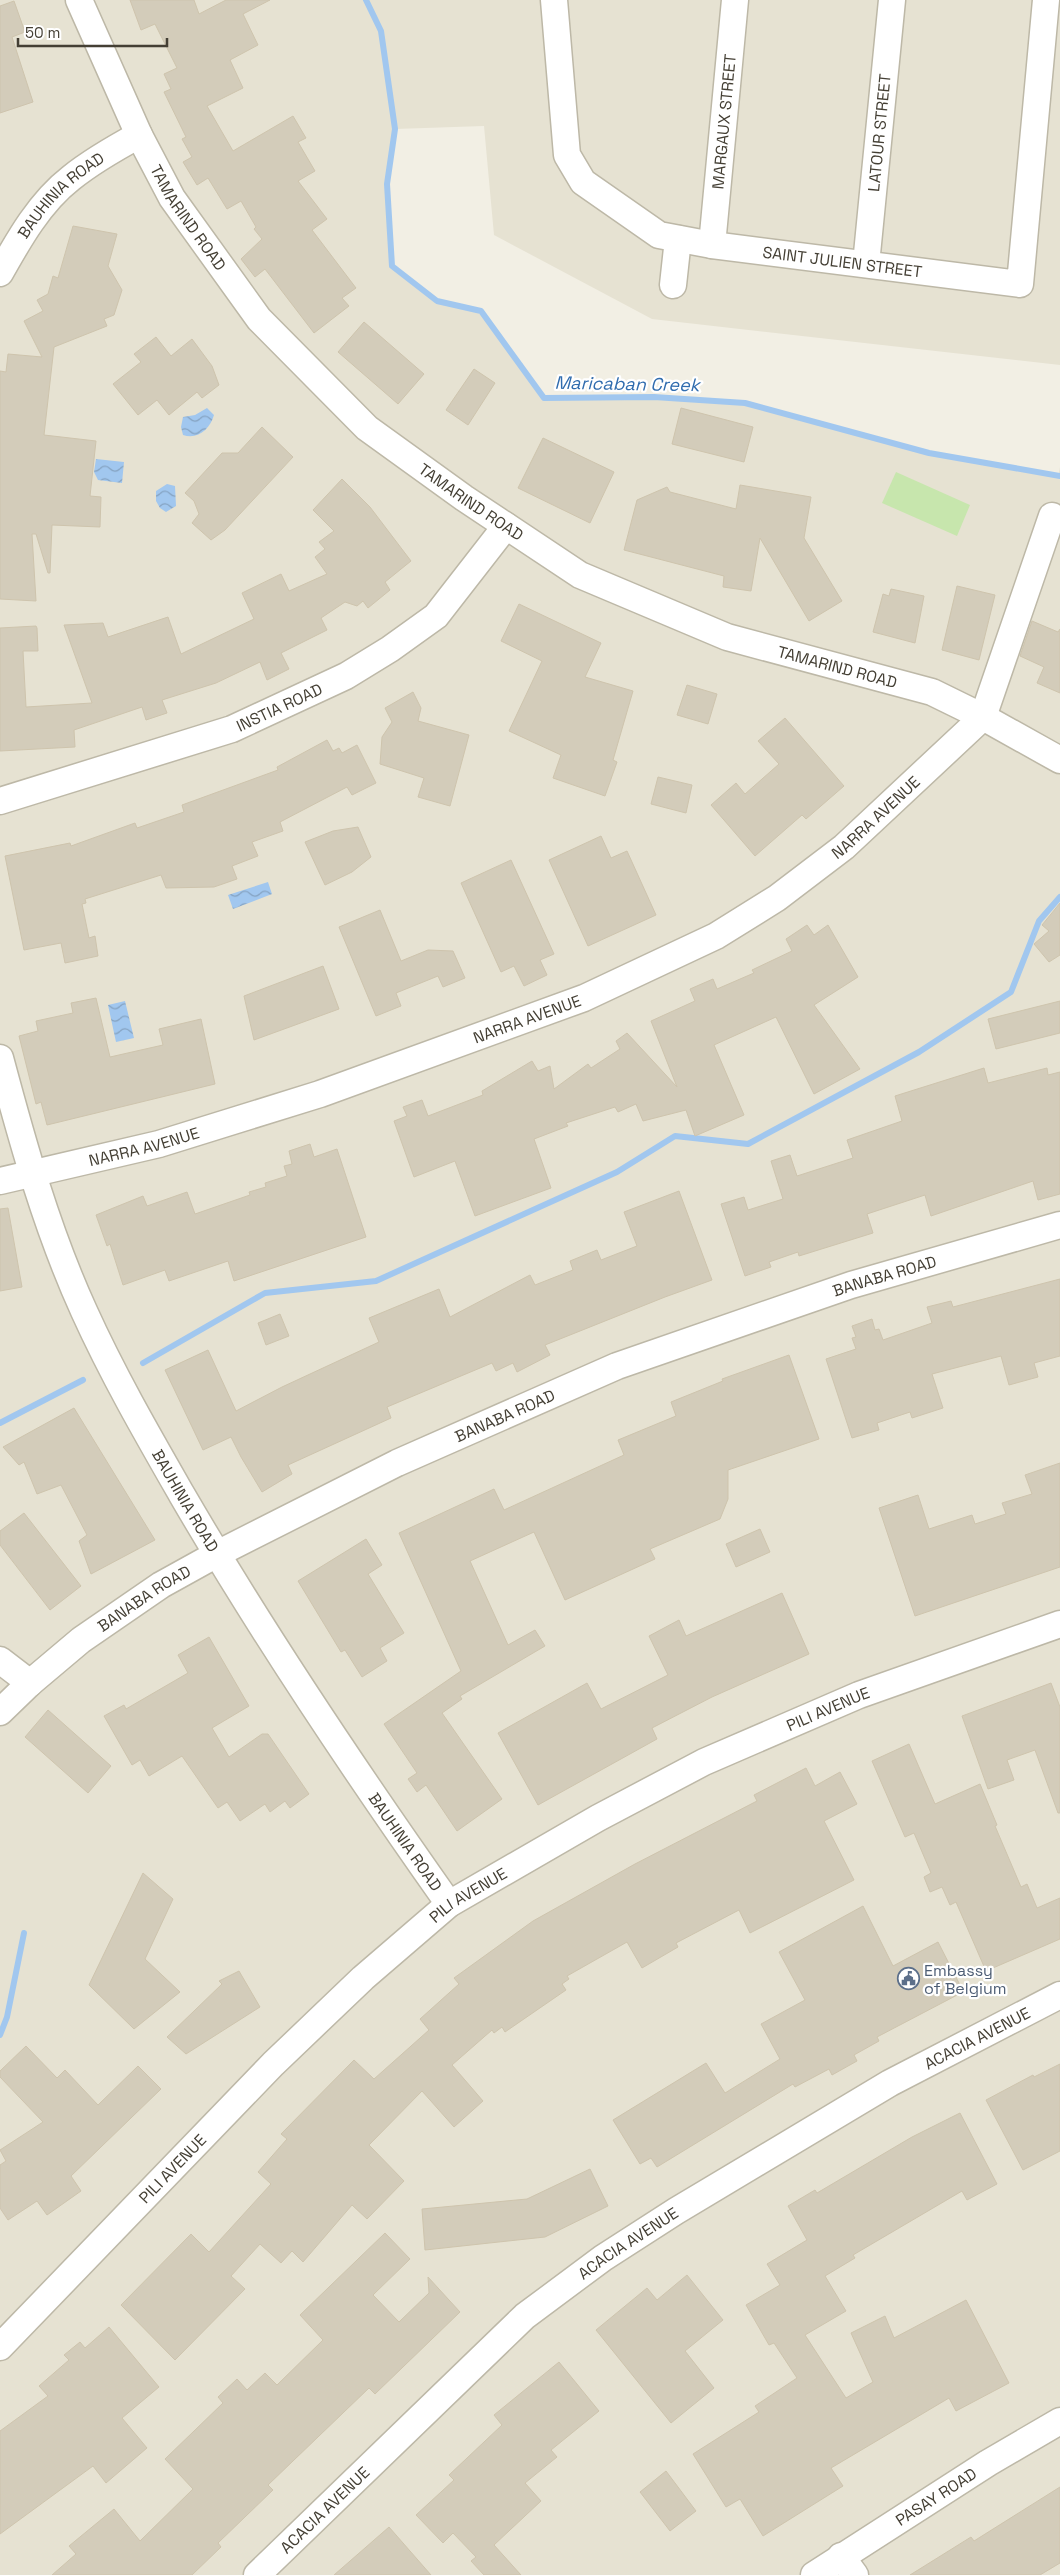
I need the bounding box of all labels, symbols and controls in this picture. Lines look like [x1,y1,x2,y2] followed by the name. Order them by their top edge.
[18,15,166,47] scale bar
[25,23,60,42] text: 50 m
[707,53,741,190] street label: MARGAUX STREET
[863,73,896,193] street label: LATOUR STREET
[13,148,108,242] street label: BAUHINIA ROAD
[145,161,231,275] street label: TAMARIND ROAD
[761,242,923,283] street label: SAINT JULIEN STREET
[554,371,702,396] water label: Maricaban Creek
[414,459,527,546] street label: TAMARIND ROAD
[775,641,899,693] street label: TAMARIND ROAD
[233,678,326,737] street label: INSTIA ROAD
[827,771,925,864] street label: NARRA AVENUE
[470,990,584,1048] street label: NARRA AVENUE
[87,1122,202,1171] street label: NARRA AVENUE
[830,1251,939,1302] street label: BANABA ROAD
[452,1385,558,1447] street label: BANABA ROAD
[147,1446,223,1556] street label: BAUHINIA ROAD
[93,1561,194,1637] street label: BANABA ROAD
[783,1682,872,1736] street label: PILI AVENUE
[364,1789,447,1895] street label: BAUHINIA ROAD
[425,1863,511,1928] street label: PILI AVENUE
[924,1960,1006,1999] place label: Embassy of Belgium
[896,1967,920,1991] public building icon: Embassy of Belgium
[921,2002,1034,2075] street label: ACACIA AVENUE
[134,2130,211,2208] street label: PILI AVENUE
[574,2202,682,2284] street label: ACACIA AVENUE
[276,2462,374,2558] street label: ACACIA AVENUE
[892,2463,981,2531] street label: PASAY ROAD

